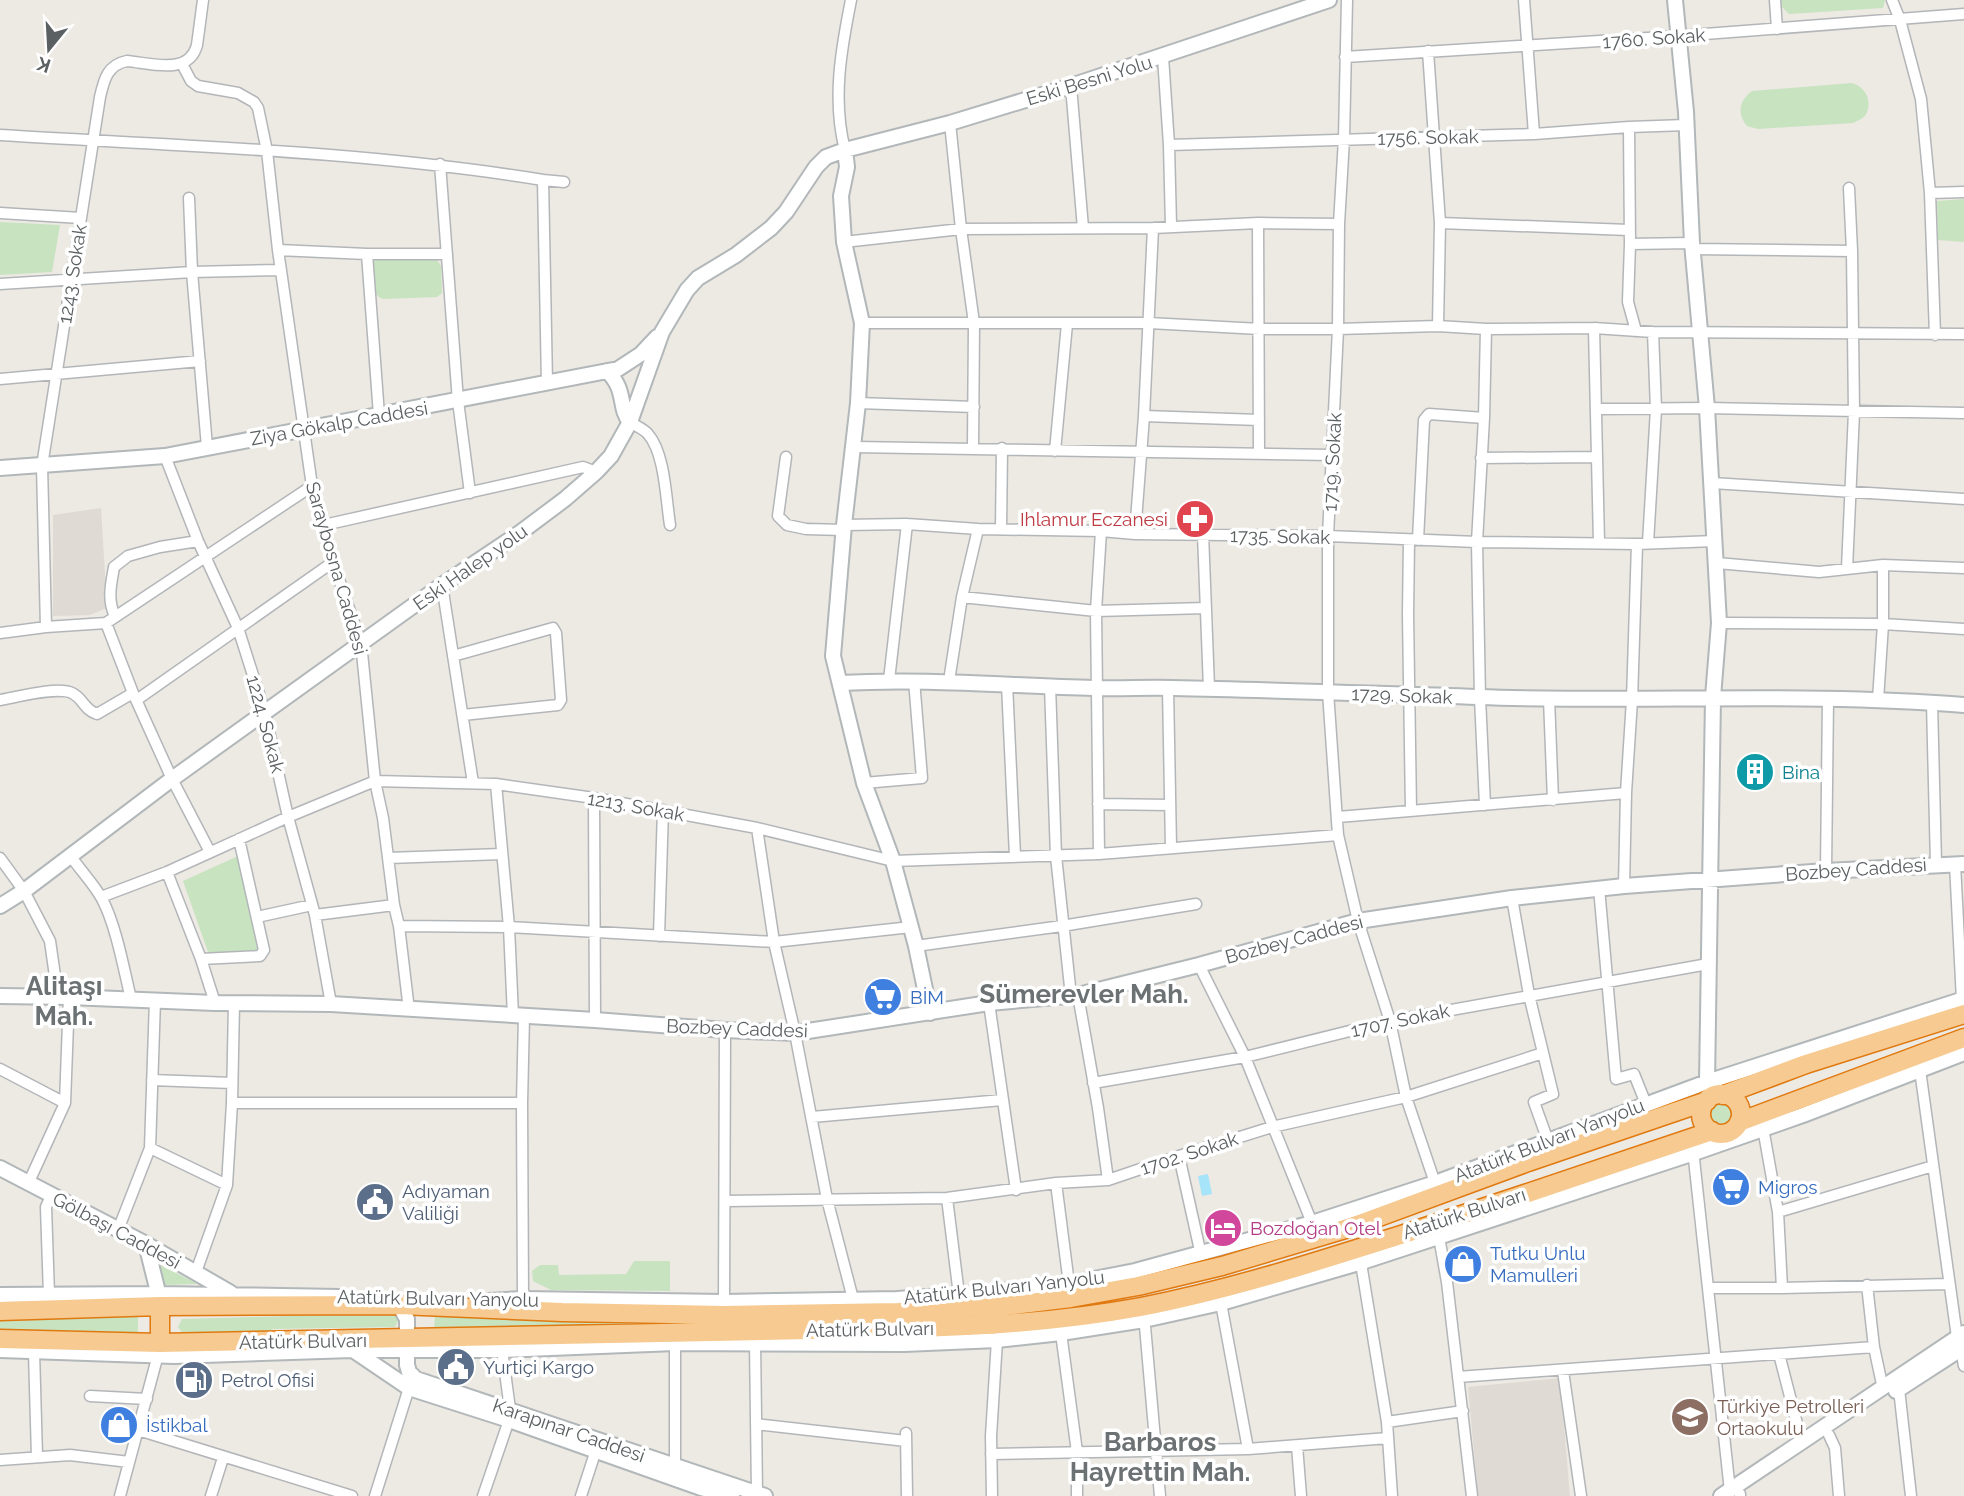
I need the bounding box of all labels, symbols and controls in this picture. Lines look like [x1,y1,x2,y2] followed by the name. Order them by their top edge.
[14,14,84,84] north arrow
[1602,23,1706,53] street label: 1760. Sokak
[1023,50,1155,110] street label: Eski Besni Yolu
[34,53,53,78] text: K
[1377,125,1479,149] street label: 1756. Sokak
[53,223,91,325] street label: 1243. Sokak
[249,397,429,449] street label: Ziya Gökalp Caddesi
[1318,412,1346,512] street label: 1719. Sokak
[302,479,372,657] street label: Saraybosna Caddesi
[1174,498,1216,540] pharmacy icon: Ihlamur Eczanesi
[1020,508,1168,530] place label: Ihlamur Eczanesi
[409,520,531,614] street label: Eski Halep yolu
[1230,524,1330,548] street label: 1735. Sokak
[242,673,290,775] street label: 1224. Sokak
[1351,682,1453,708] street label: 1729. Sokak
[1734,751,1776,793] building icon: Bina
[1782,761,1820,783] place label: Bina
[586,787,686,825] street label: 1213. Sokak
[1784,853,1928,885] street label: Bozbey Caddesi
[1223,910,1365,968] street label: Bozbey Caddesi
[26,971,102,1031] district label: Alitaşı Mah.
[862,976,904,1018] supermarket icon: BİM
[979,979,1189,1009] district label: Sümerevler Mah.
[910,986,944,1008] place label: BİM
[1349,999,1451,1041] street label: 1707. Sokak
[666,1015,808,1041] street label: Bozbey Caddesi
[1451,1094,1647,1186] street label: Atatürk Bulvarı Yanyolu
[1137,1127,1241,1179] street label: 1702. Sokak
[1710,1166,1752,1208] supermarket icon: Migros
[1758,1176,1817,1198] place label: Migros
[402,1180,490,1224] place label: Adıyaman Valiliği
[354,1181,396,1223] public building icon: Adıyaman Valiliği
[1400,1183,1528,1243] street label: Atatürk Bulvarı
[49,1187,185,1273] street label: Gölbaşı Caddesi
[1202,1207,1244,1249] hotel icon: Bozdoğan Otel
[1250,1217,1382,1239] place label: Bozdoğan Otel
[1490,1242,1586,1286] place label: Tutku Unlu Mamulleri
[1442,1243,1484,1285] shop icon: Tutku Unlu Mamulleri
[902,1266,1106,1308] street label: Atatürk Bulvarı Yanyolu
[337,1285,539,1311] street label: Atatürk Bulvarı Yanyolu
[806,1317,934,1341] street label: Atatürk Bulvarı
[239,1329,367,1353] street label: Atatürk Bulvarı
[435,1346,477,1388] public building icon: Yurtiçi Kargo
[483,1356,594,1378] place label: Yurtiçi Kargo
[173,1359,215,1401] fuel station icon: Petrol Ofisi
[221,1369,314,1391] place label: Petrol Ofisi
[490,1394,648,1466] street label: Karapınar Caddesi
[1717,1395,1864,1439] place label: Türkiye Petrolleri Ortaokulu
[1669,1396,1711,1438] school or university icon: Türkiye Petrolleri Ortaokulu
[98,1404,140,1446] shop icon: İstikbal
[146,1414,208,1436] place label: İstikbal
[1070,1427,1250,1487] district label: Barbaros Hayrettin Mah.

